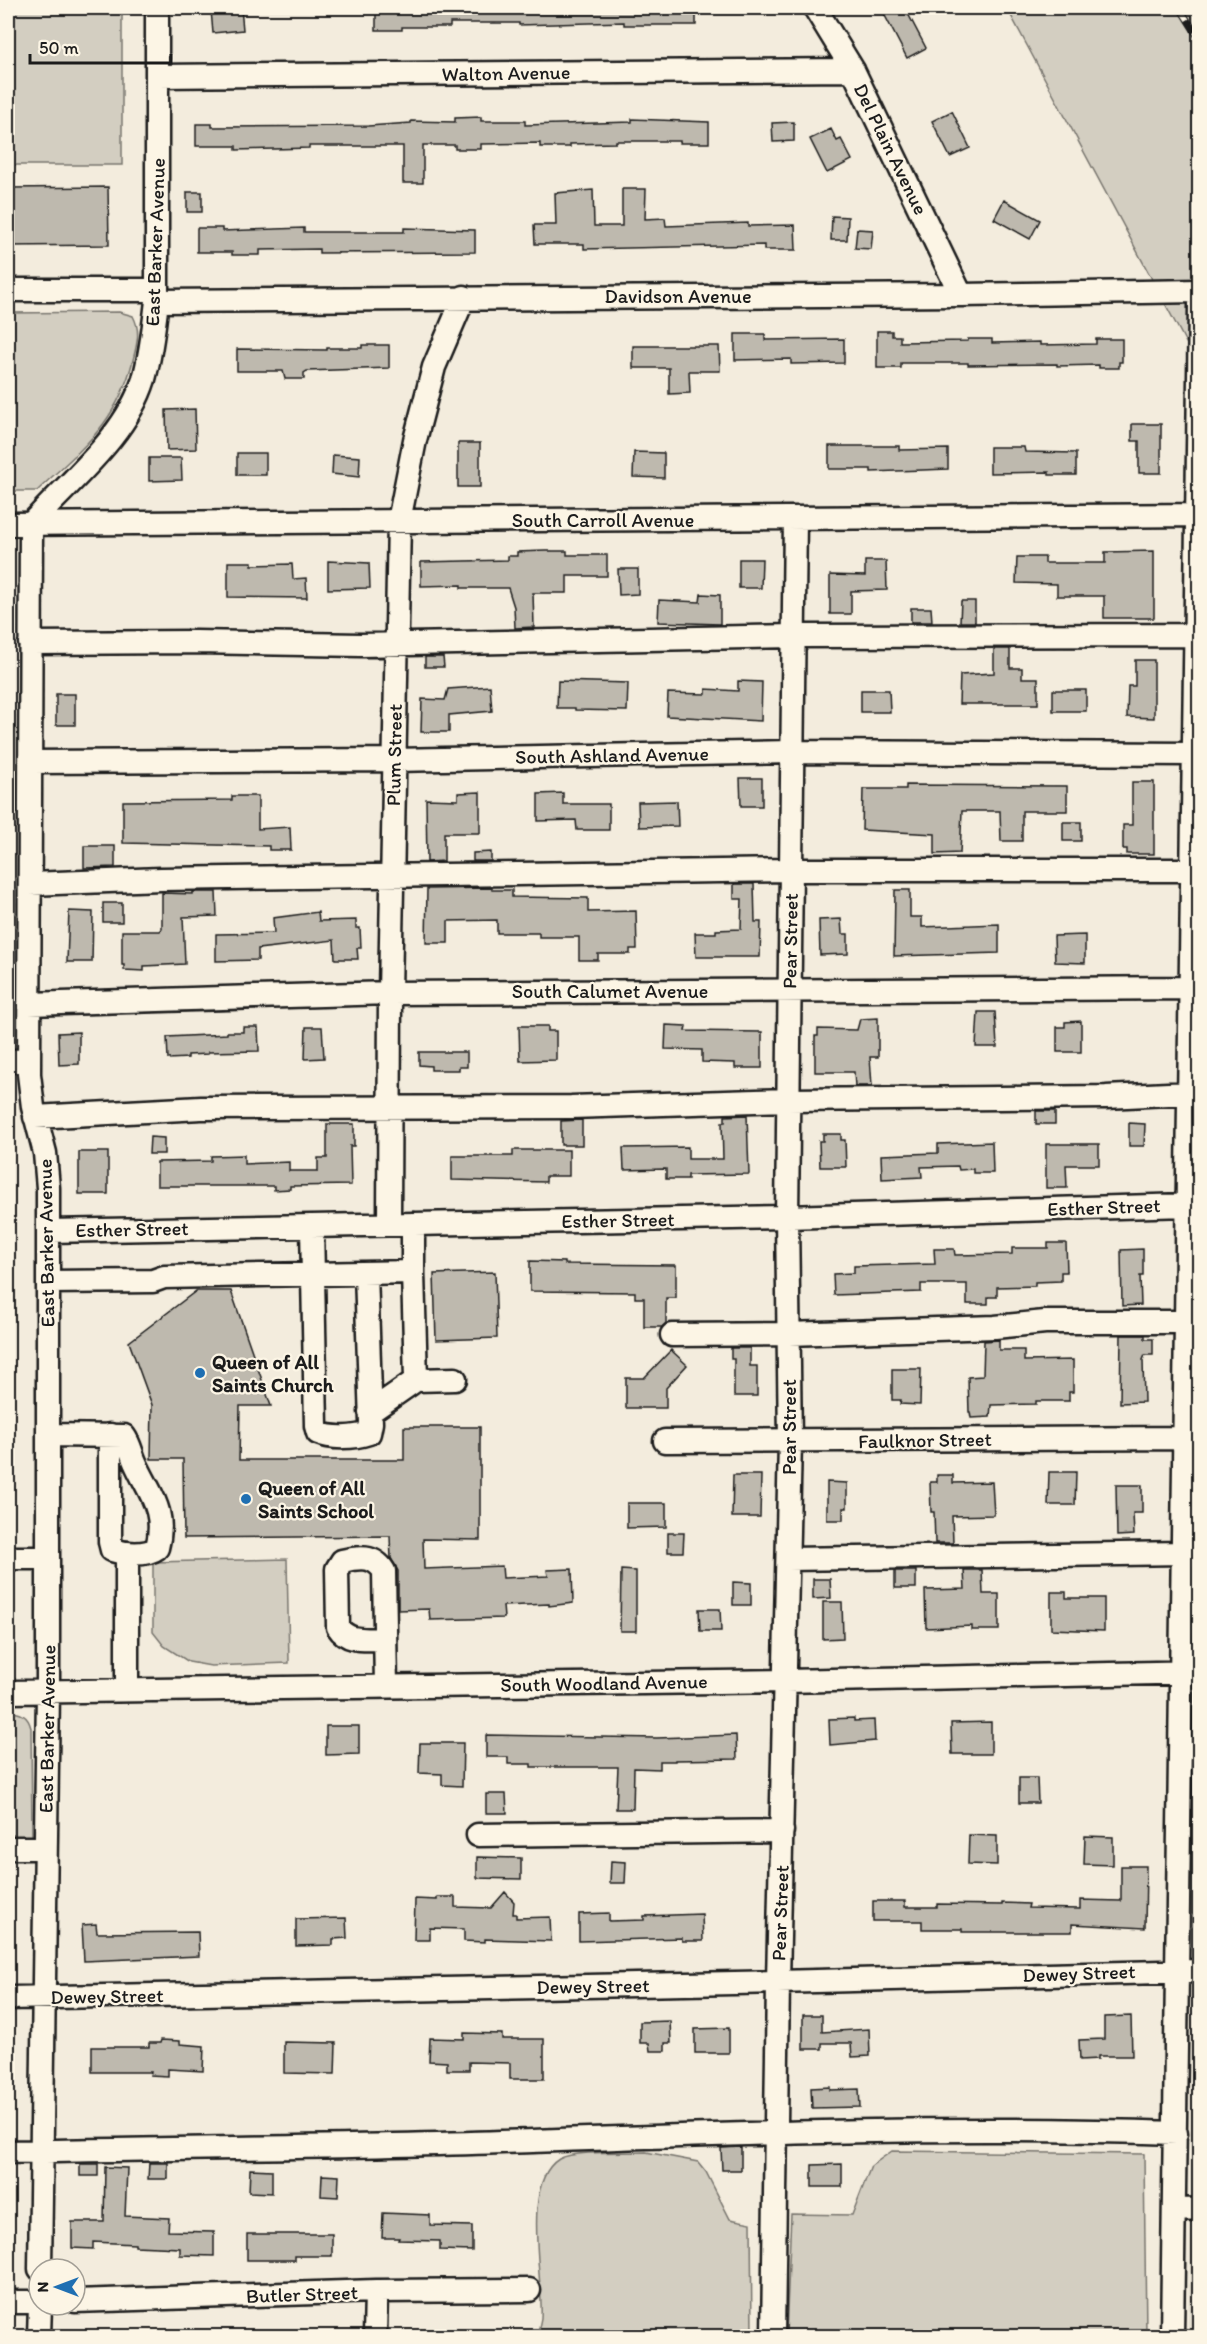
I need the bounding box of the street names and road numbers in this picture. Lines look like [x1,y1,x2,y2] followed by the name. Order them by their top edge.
[442,60,570,86] street label: Walton Avenue
[849,79,933,219] street label: Del Plain Avenue
[140,157,170,327] street label: East Barker Avenue
[604,284,752,308] street label: Davidson Avenue
[512,508,694,532] street label: South Carroll Avenue
[381,703,407,806] street label: Plum Street
[515,741,709,769] street label: South Ashland Avenue
[777,893,803,989] street label: Pear Street
[512,979,708,1003] street label: South Calumet Avenue
[33,1159,59,1327] street label: East Barker Avenue
[1047,1193,1161,1221] street label: Esther Street
[561,1207,675,1233] street label: Esther Street
[75,1216,189,1242] street label: Esther Street
[777,1379,801,1475] street label: Pear Street
[858,1427,992,1453] street label: Faulknor Street
[34,1645,60,1813] street label: East Barker Avenue
[500,1669,708,1697] street label: South Woodland Avenue
[766,1865,794,1961] street label: Pear Street
[1022,1959,1136,1987] street label: Dewey Street
[536,1973,650,1999] street label: Dewey Street
[50,1983,164,2009] street label: Dewey Street
[246,2280,358,2308] street label: Butler Street

